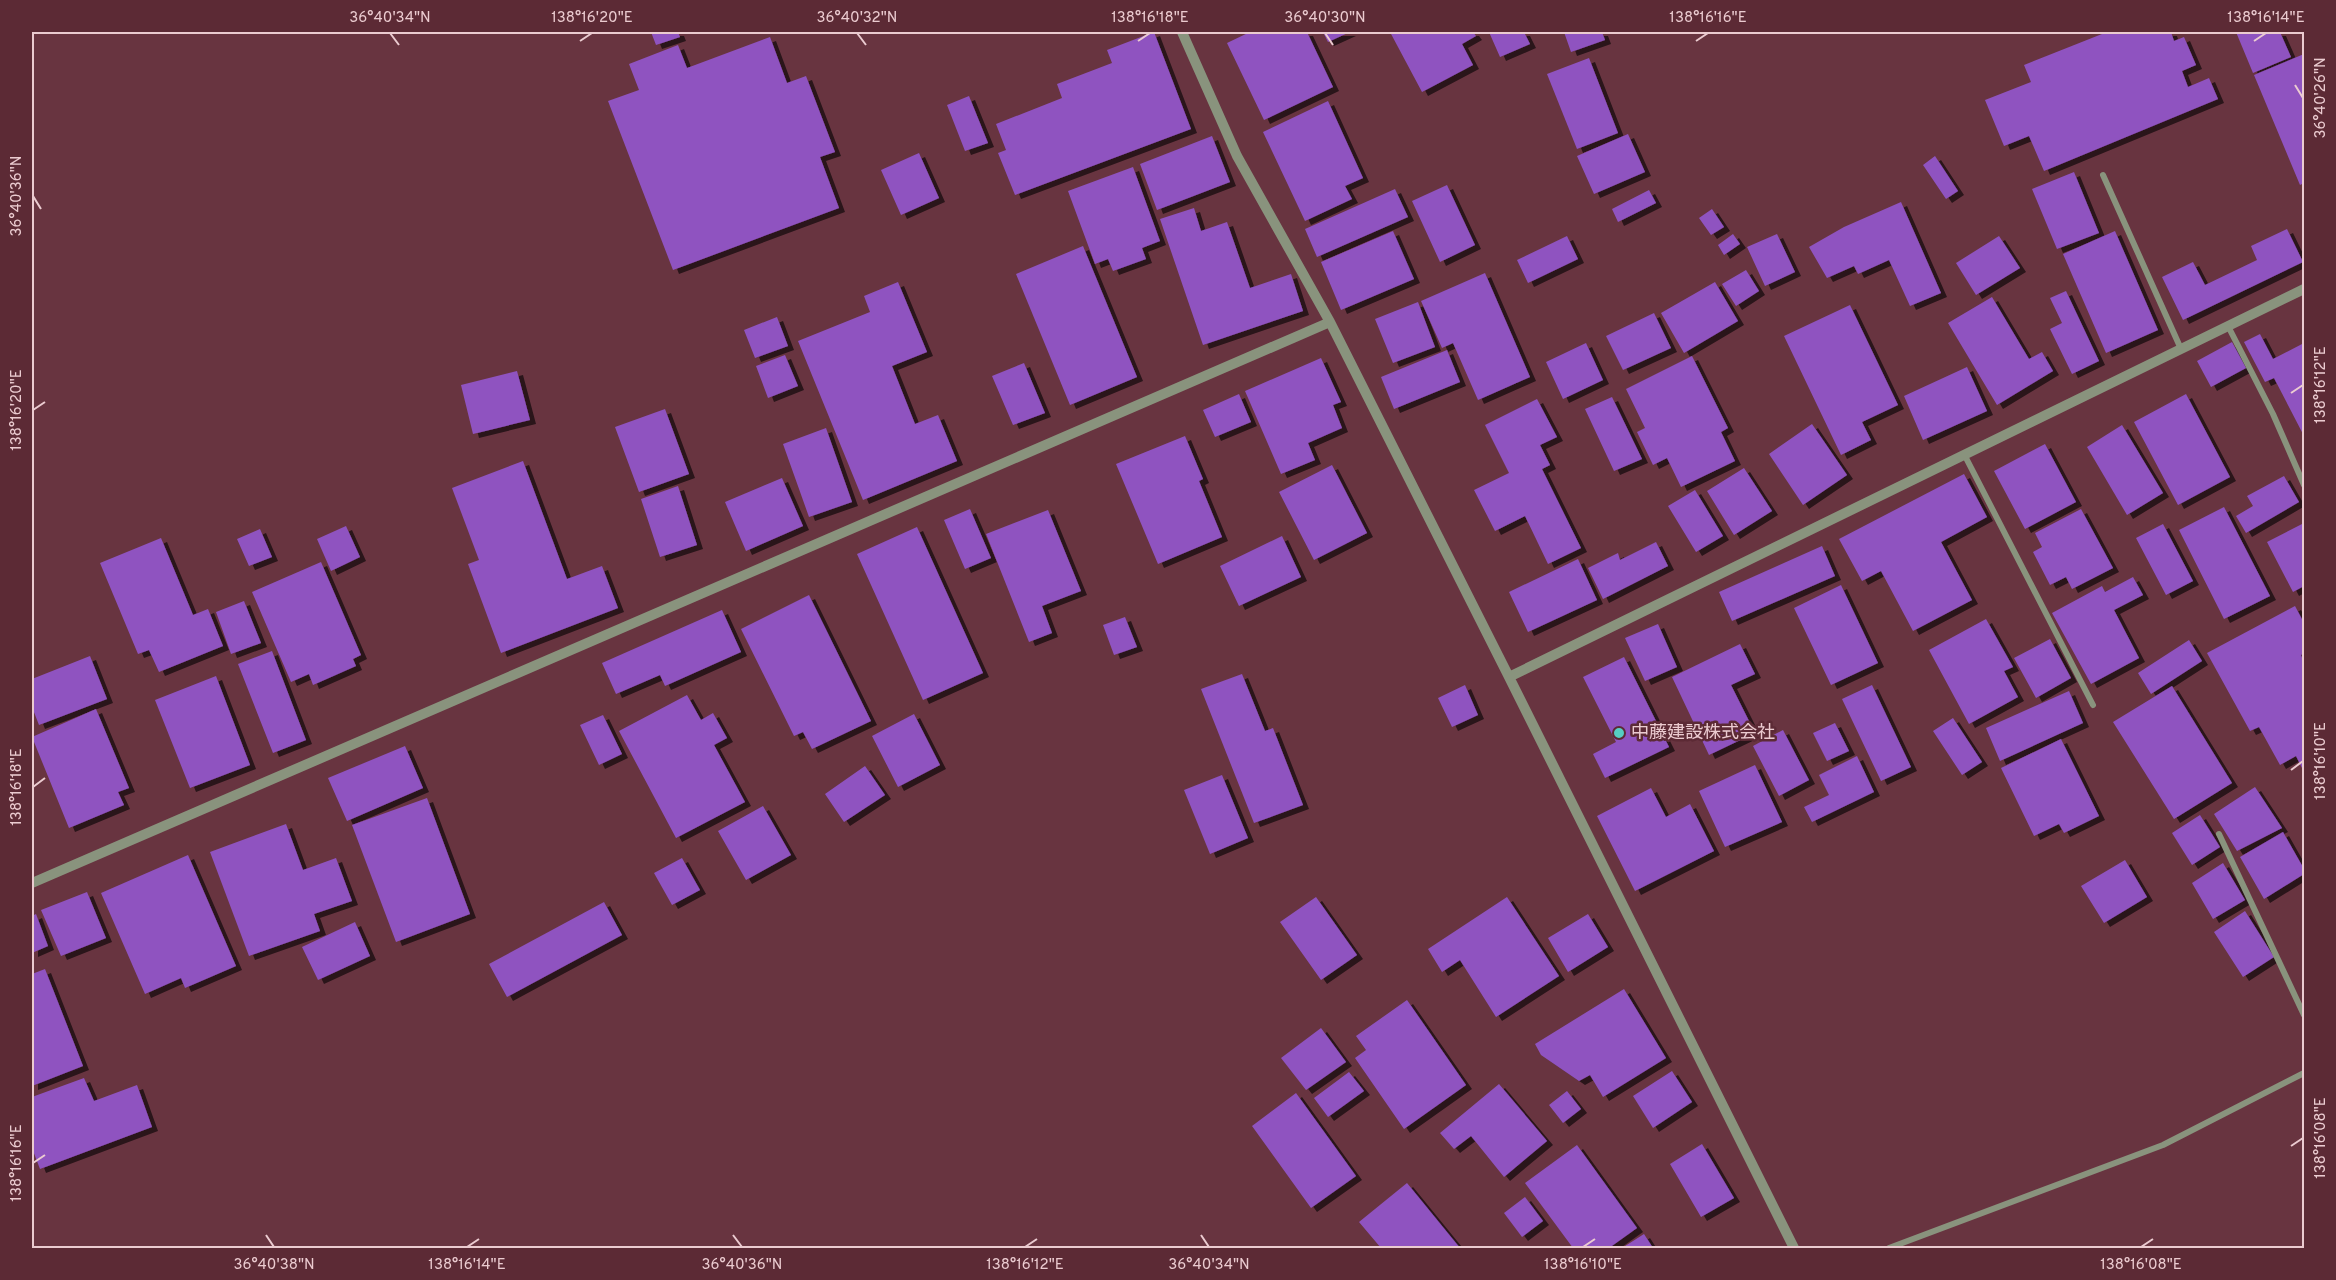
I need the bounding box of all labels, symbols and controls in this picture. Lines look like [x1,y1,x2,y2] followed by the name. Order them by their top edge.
[349,9,431,28] text: 36°40'34"N
[551,9,633,28] text: 138°16'20"E
[817,9,897,28] text: 36°40'32"N
[1111,9,1189,28] text: 138°16'18"E
[1284,9,1366,28] text: 36°40'30"N
[1669,9,1747,28] text: 138°16'16"E
[2227,9,2305,28] text: 138°16'14"E
[2312,57,2331,139] text: 36°40'26"N
[8,156,27,236] text: 36°40'36"N
[2312,346,2331,424] text: 138°16'12"E
[8,369,27,451] text: 138°16'20"E
[1631,722,1775,745] place label: 中藤建設株式会社
[2312,722,2331,800] text: 138°16'10"E
[1612,726,1626,740] marker: 中藤建設株式会社
[8,748,27,826] text: 138°16'18"E
[2312,1097,2331,1179] text: 138°16'08"E
[8,1124,27,1202] text: 138°16'16"E
[233,1256,315,1275] text: 36°40'38"N
[428,1256,506,1275] text: 138°16'14"E
[702,1256,782,1275] text: 36°40'36"N
[986,1256,1064,1275] text: 138°16'12"E
[1168,1256,1250,1275] text: 36°40'34"N
[1544,1256,1622,1275] text: 138°16'10"E
[2100,1256,2182,1275] text: 138°16'08"E

